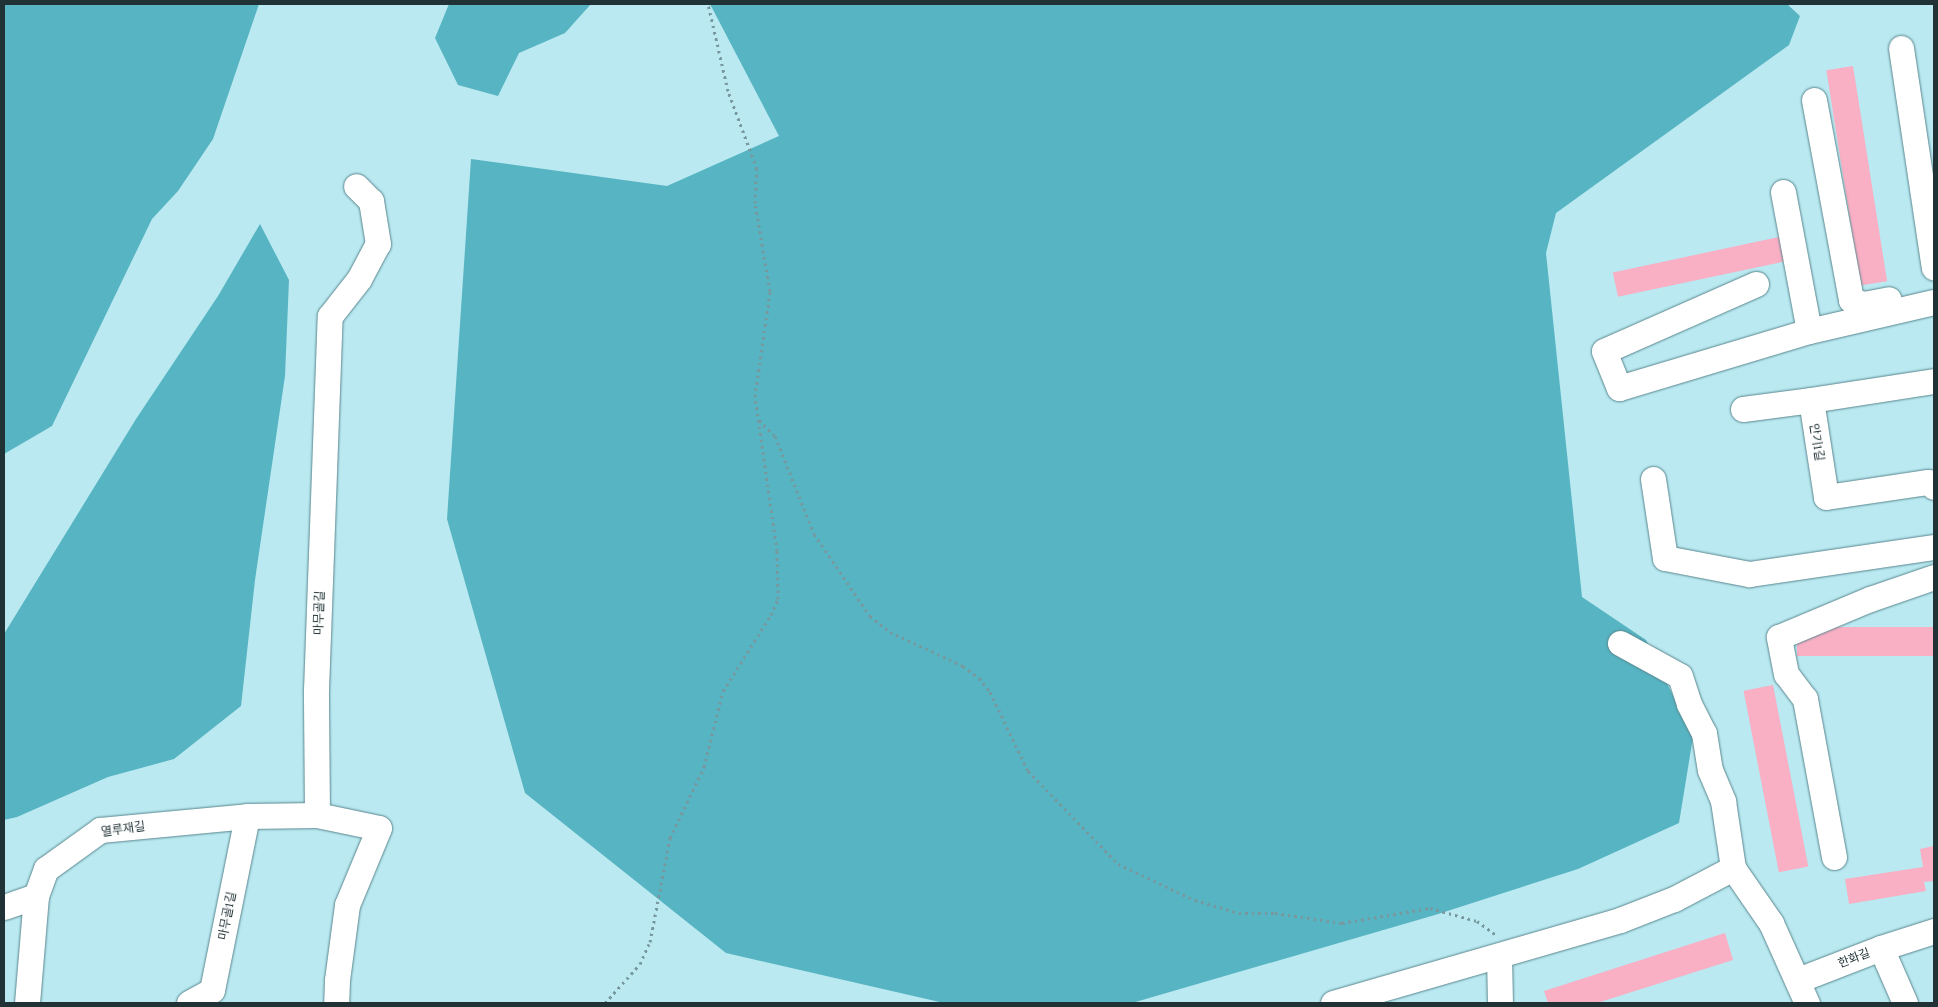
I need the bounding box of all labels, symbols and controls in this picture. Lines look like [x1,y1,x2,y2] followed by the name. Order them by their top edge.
[1807,422,1827,462] street label: 안기1길
[311,591,327,635] street label: 마무골길
[100,819,146,839] street label: 열루재길
[215,891,239,941] street label: 마무골1길
[1836,945,1872,971] street label: 한화길

